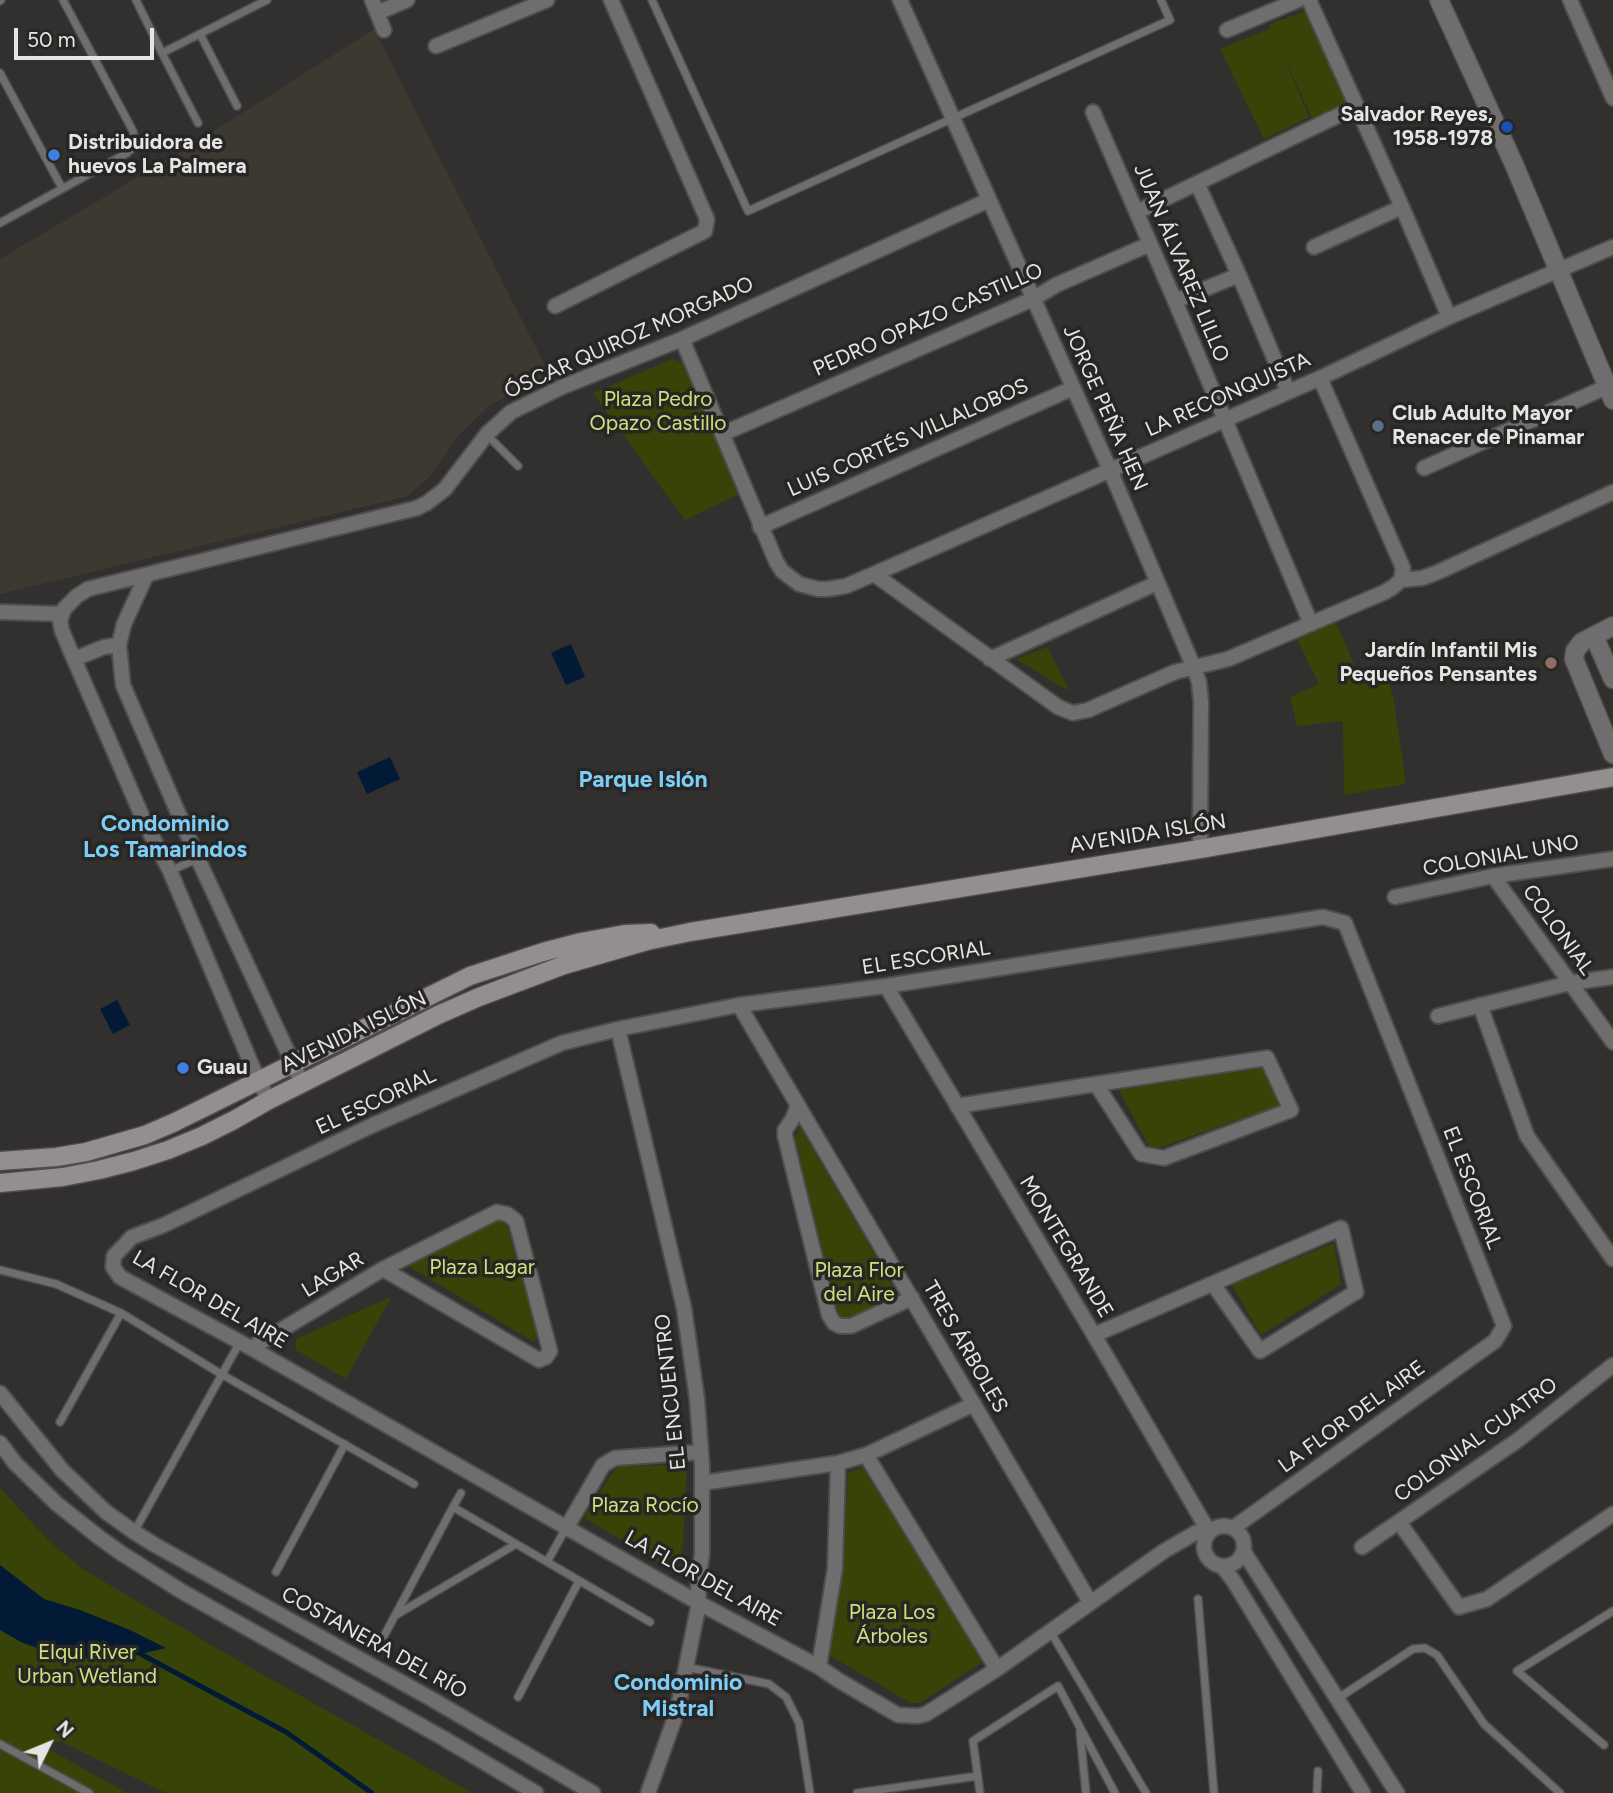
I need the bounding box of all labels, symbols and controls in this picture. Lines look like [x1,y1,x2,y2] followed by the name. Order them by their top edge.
[18,14,158,58] scale bar
[27,27,76,52] text: 50 m
[1340,102,1493,152] place label: Salvador Reyes, 1958-1978
[1499,119,1515,135] marker: Salvador Reyes, 1958-1978
[68,130,247,180] place label: Distribuidora de huevos La Palmera
[46,147,62,163] marker: Distribuidora de huevos La Palmera
[1128,160,1234,366] street label: JUAN ÁLVAREZ LILLO
[809,258,1047,382] street label: PEDRO OPAZO CASTILLO
[501,272,757,404] street label: ÓSCAR QUIROZ MORGADO
[1057,321,1153,495] street label: JORGE PEÑA HEN
[1142,347,1314,443] street label: LA RECONQUISTA
[784,373,1032,503] street label: LUIS CORTÉS VILLALOBOS
[590,387,726,437] park label: Plaza Pedro Opazo Castillo
[1392,401,1584,451] place label: Club Adulto Mayor Renacer de Pinamar
[1370,418,1386,434] marker: Club Adulto Mayor Renacer de Pinamar
[1339,638,1537,688] place label: Jardín Infantil Mis Pequeños Pensantes
[1543,655,1559,671] marker: Jardín Infantil Mis Pequeños Pensantes
[579,766,707,794] district label: Parque Islón
[1068,809,1228,859] street label: AVENIDA ISLÓN
[83,810,247,864] district label: Condominio Los Tamarindos
[1421,830,1581,882] street label: COLONIAL UNO
[1517,880,1599,980] street label: COLONIAL
[860,935,992,981] street label: EL ESCORIAL
[277,986,431,1078] street label: AVENIDA ISLÓN
[197,1055,248,1081] place label: Guau
[175,1060,191,1076] marker: Guau
[312,1063,440,1141] street label: EL ESCORIAL
[1437,1123,1507,1253] street label: EL ESCORIAL
[1014,1172,1118,1322] street label: MONTEGRANDE
[128,1245,292,1355] street label: LA FLOR DEL AIRE
[297,1247,369,1303] street label: LAGAR
[429,1255,535,1281] park label: Plaza Lagar
[815,1258,903,1308] park label: Plaza Flor del Aire
[917,1277,1013,1417] street label: TRES ÁRBOLES
[650,1313,692,1471] street label: EL ENCUENTRO
[1274,1355,1430,1479] street label: LA FLOR DEL AIRE
[1390,1372,1562,1508] street label: COLONIAL CUATRO
[591,1493,699,1519] park label: Plaza Rocío
[620,1525,786,1633] street label: LA FLOR DEL AIRE
[277,1582,471,1704] street label: COSTANERA DEL RÍO
[849,1600,935,1650] park label: Plaza Los Árboles
[17,1640,157,1690] park label: Elqui River Urban Wetland
[614,1669,742,1723] district label: Condominio Mistral
[14,1709,84,1779] north arrow
[51,1716,78,1743] text: N

